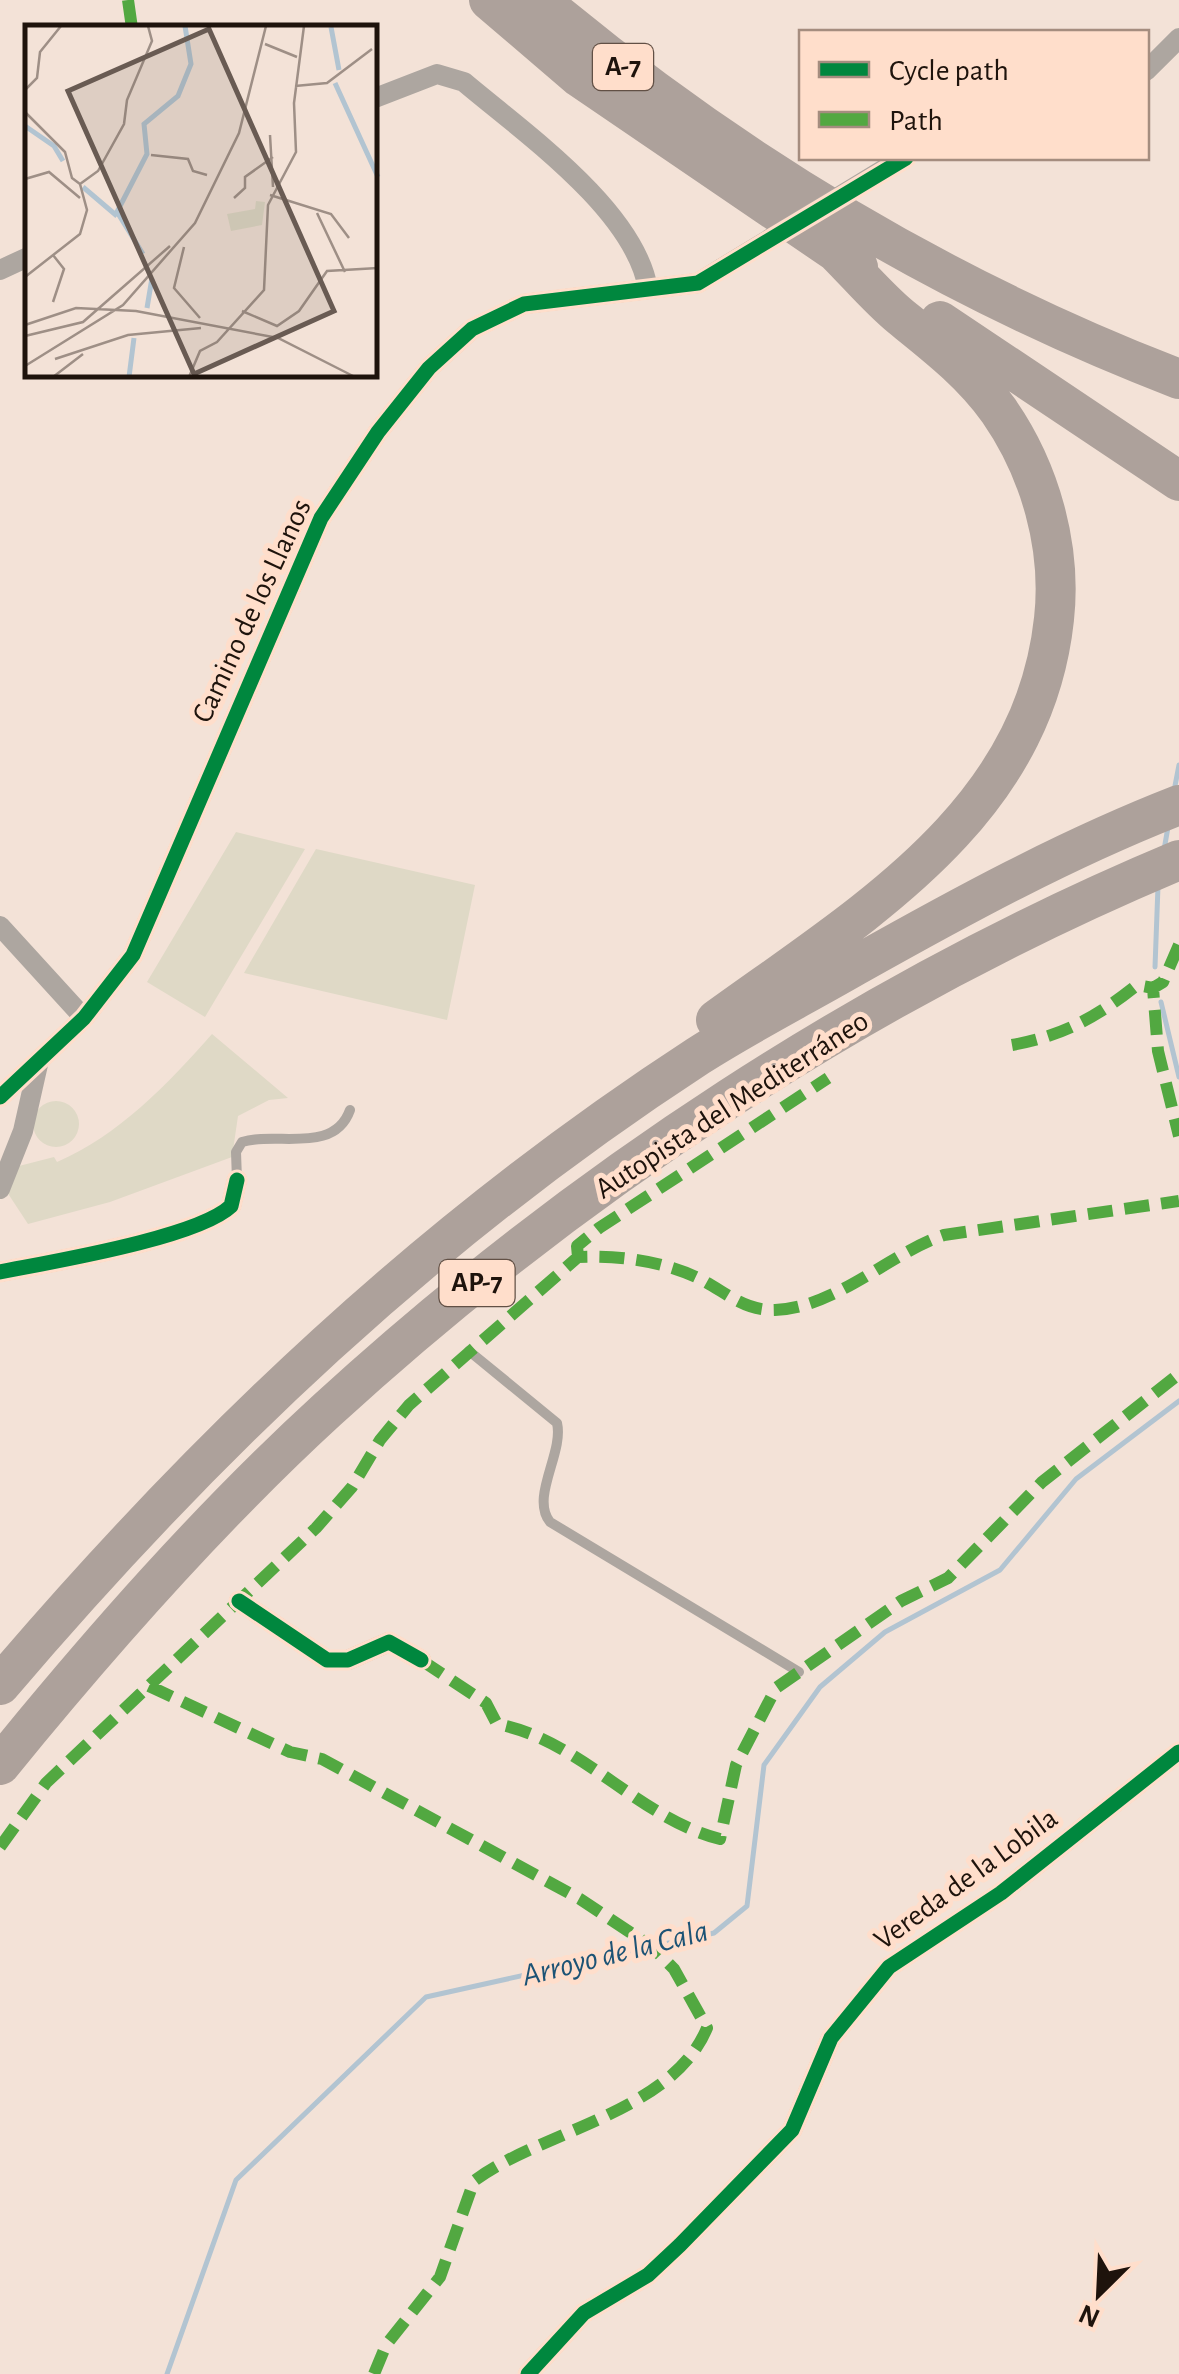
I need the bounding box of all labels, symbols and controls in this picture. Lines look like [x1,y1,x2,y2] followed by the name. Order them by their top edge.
[25,25,378,378] inset map
[799,30,1149,160] legend
[593,44,653,90] road number: A-7
[889,56,1009,86] text: Cycle path
[889,106,943,136] text: Path
[187,495,317,727] street label: Camino de los Llanos
[590,1006,874,1204] street label: Autopista del Mediterráneo
[440,1260,514,1306] road number: AP-7
[869,1803,1063,1955] street label: Vereda de la Lobila
[518,1914,711,1992] water label: Arroyo de la Cala
[1049,2244,1149,2344] north arrow
[1075,2298,1104,2332] text: N

